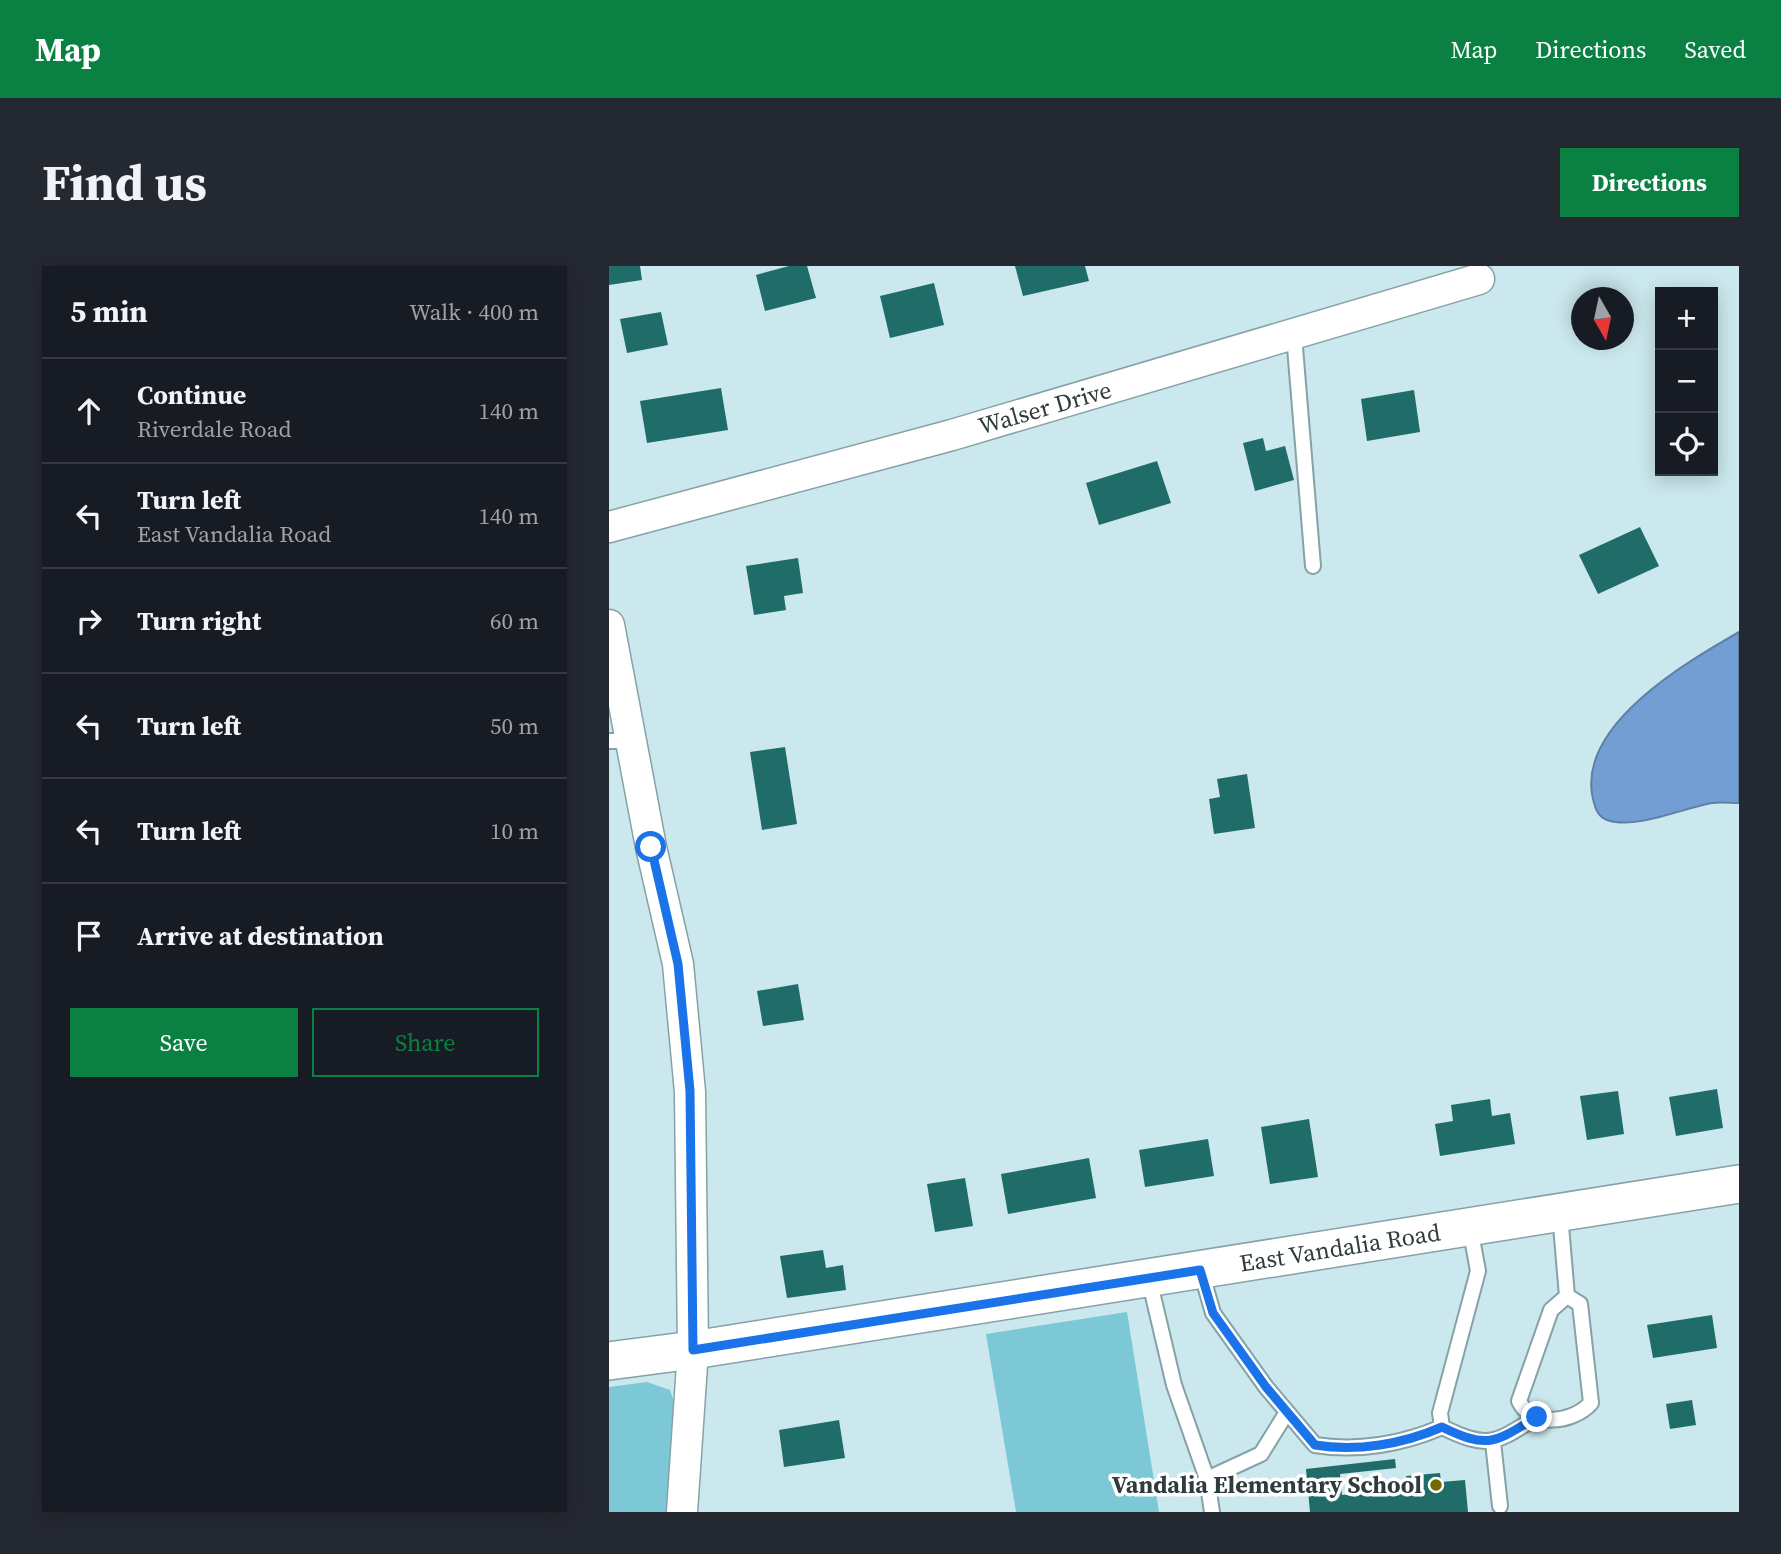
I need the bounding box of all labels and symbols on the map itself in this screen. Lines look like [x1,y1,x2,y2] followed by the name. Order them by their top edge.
[1571,287,1634,350] north arrow
[974,373,1115,442] street label: Walser Drive
[635,831,666,862] route start
[1237,1215,1443,1280] street label: East Vandalia Road
[1521,1401,1552,1432] route end
[1112,1468,1422,1501] place label: Vandalia Elementary School
[1428,1477,1444,1493] marker: Vandalia Elementary School

